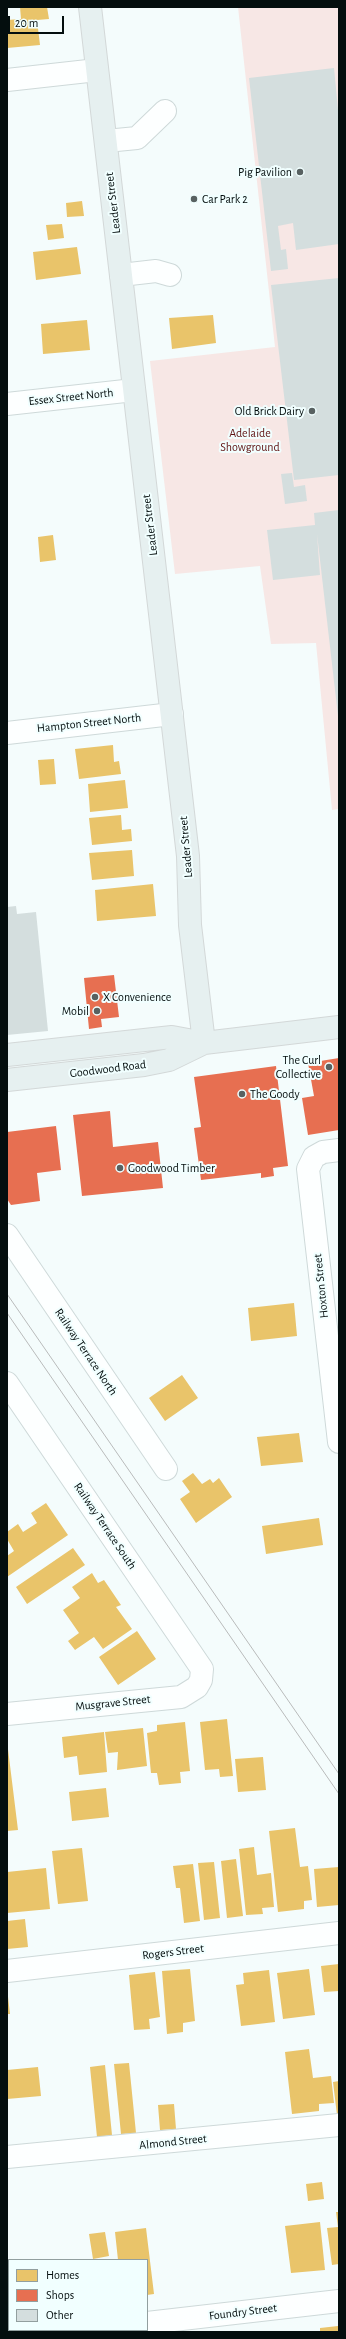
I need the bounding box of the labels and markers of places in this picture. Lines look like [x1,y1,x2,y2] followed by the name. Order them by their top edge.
[238,165,292,179] place label: Pig Pavilion
[295,167,305,177] marker: Pig Pavilion
[202,192,248,206] place label: Car Park 2
[189,194,199,204] marker: Car Park 2
[235,404,304,418] place label: Old Brick Dairy
[307,406,317,416] marker: Old Brick Dairy
[103,990,171,1004] place label: X Convenience
[90,992,100,1002] marker: X Convenience
[62,1004,89,1018] place label: Mobil
[92,1006,102,1016] marker: Mobil
[276,1053,321,1081] place label: The Curl Collective
[324,1062,334,1072] marker: The Curl Collective
[250,1087,300,1101] place label: The Goody
[237,1089,247,1099] marker: The Goody
[128,1161,215,1175] place label: Goodwood Timber
[115,1163,125,1173] marker: Goodwood Timber

